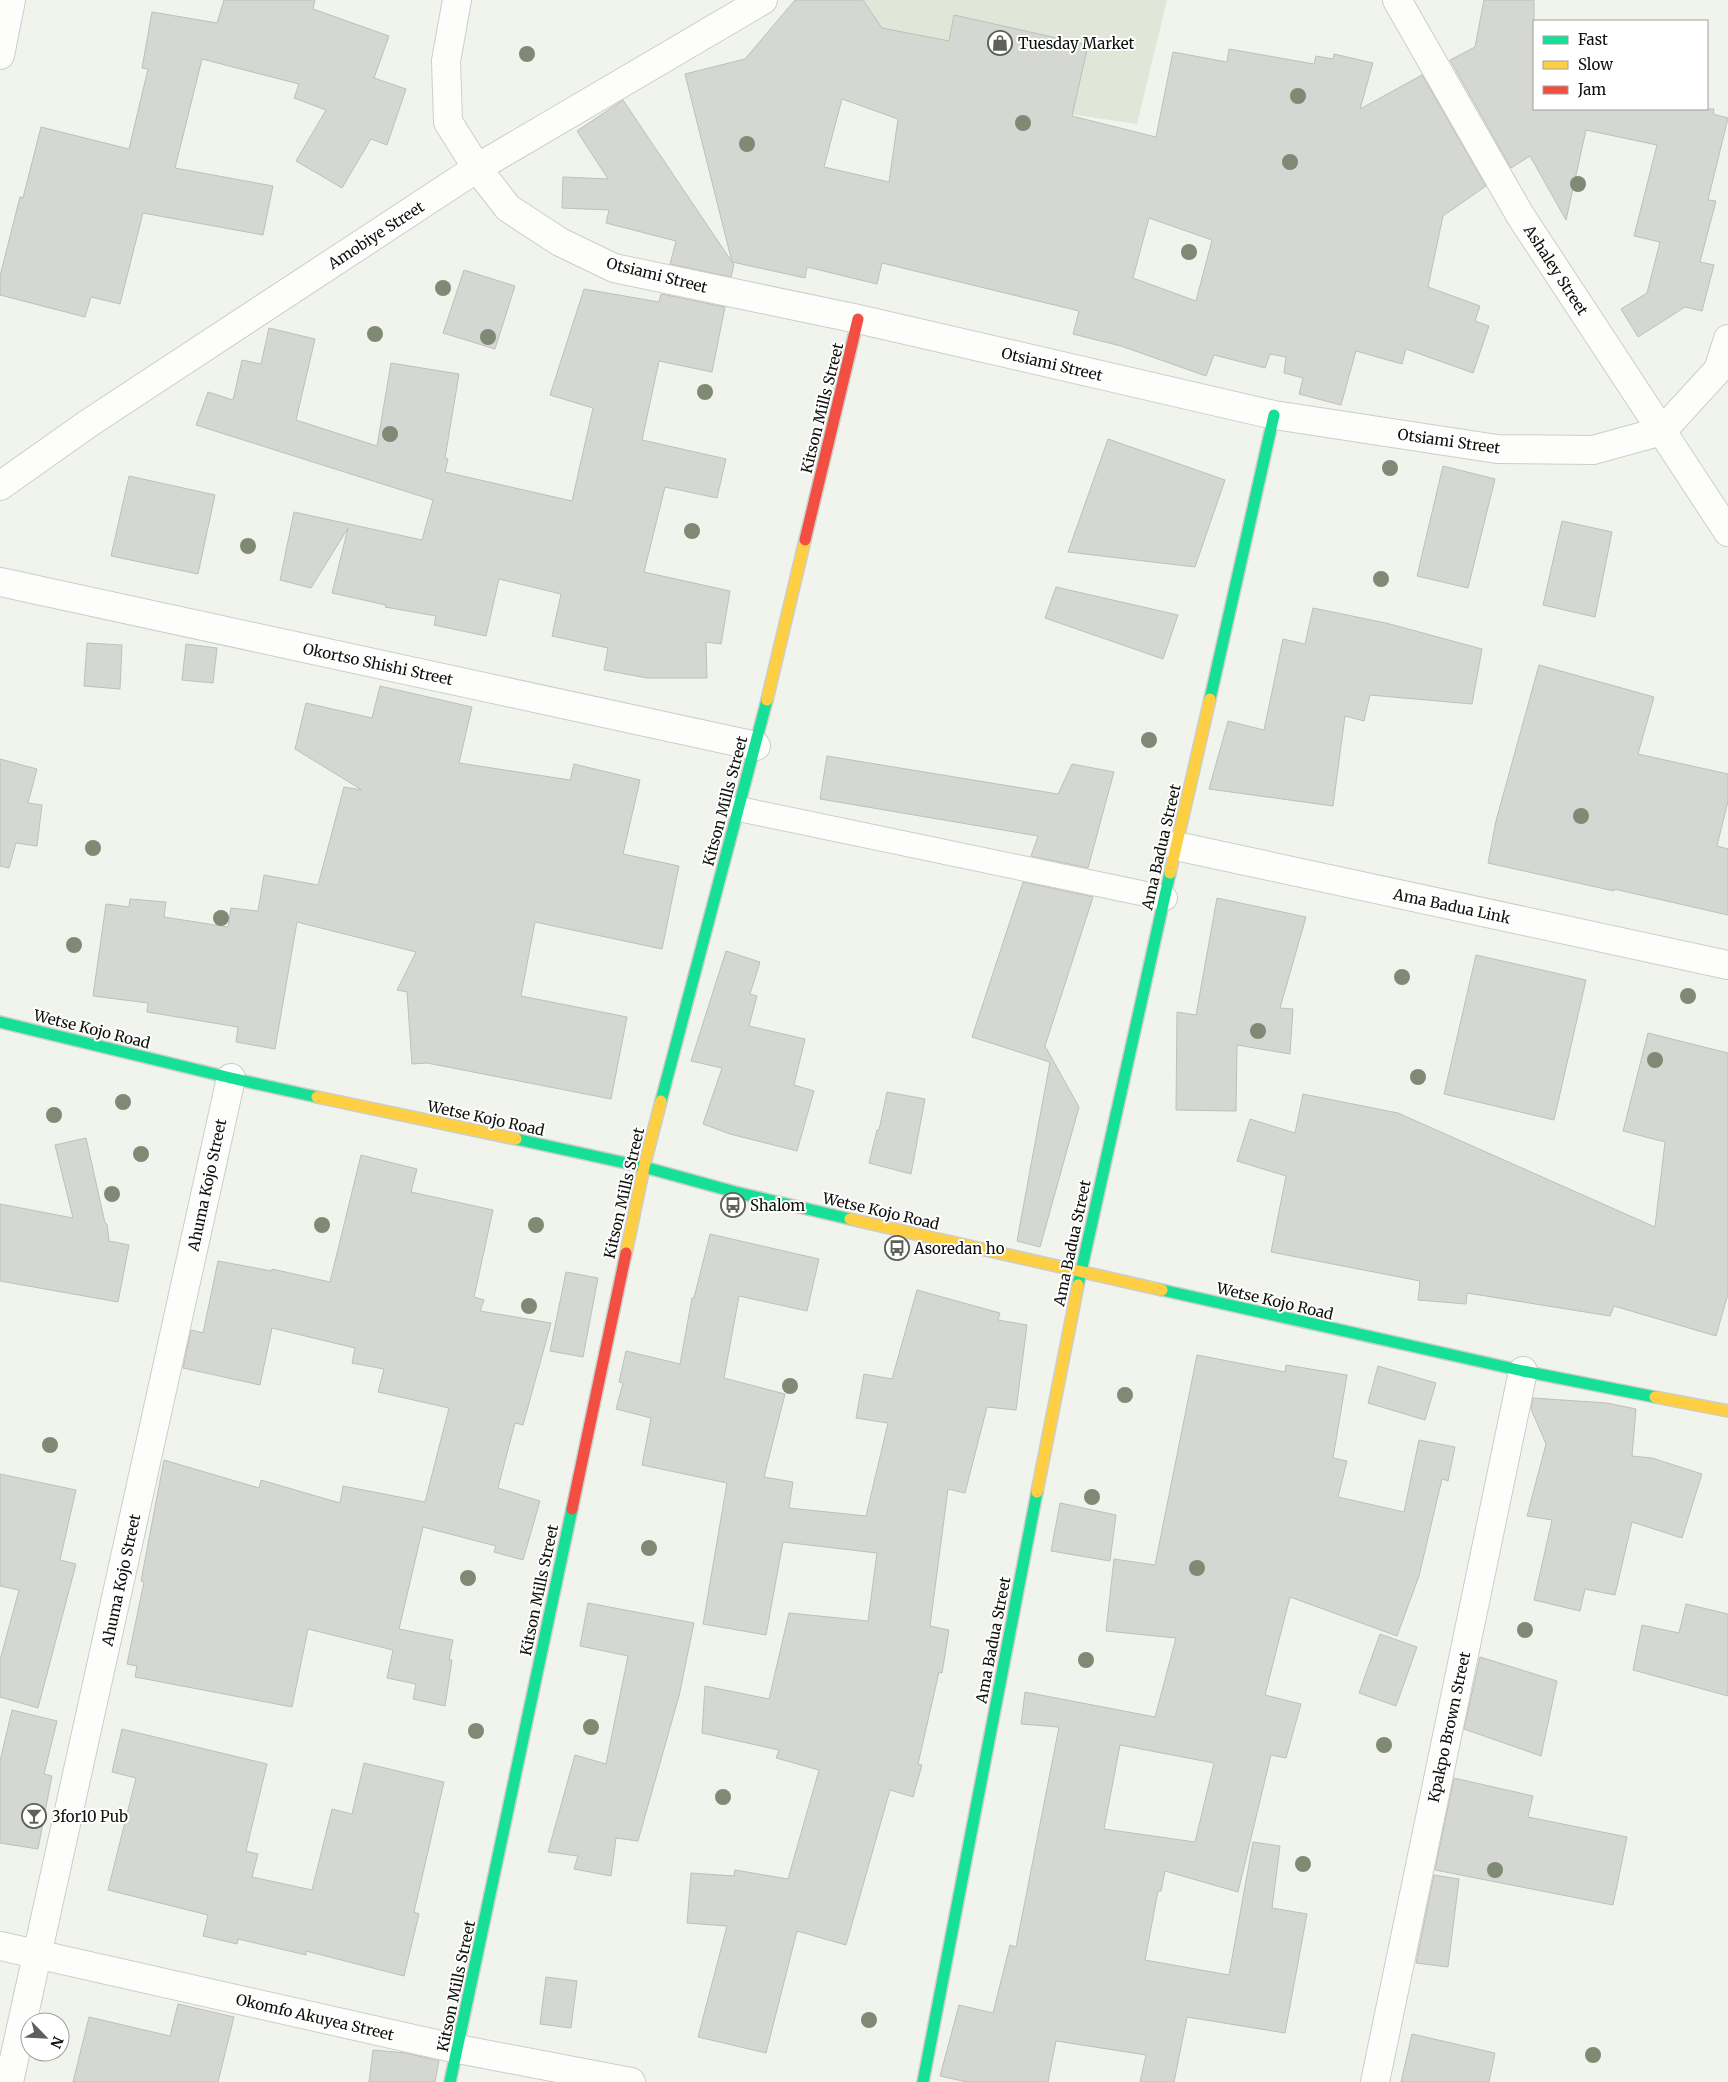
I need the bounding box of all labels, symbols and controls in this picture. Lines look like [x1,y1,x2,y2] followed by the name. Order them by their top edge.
[1533,20,1708,110] legend
[987,30,1013,56] shop icon: Tuesday Market
[1578,30,1608,49] text: Fast
[1018,34,1135,53] place label: Tuesday Market
[1578,55,1613,74] text: Slow
[1577,80,1606,99] text: Jam
[324,197,428,274] street label: Amobiye Street
[1519,221,1592,319] street label: Ashaley Street
[605,253,710,297] street label: Otsiami Street
[797,341,847,475] street label: Kitson Mills Street
[1000,343,1105,385] street label: Otsiami Street
[1397,424,1502,458] street label: Otsiami Street
[301,639,455,689] street label: Okortso Shishi Street
[699,734,752,868] street label: Kitson Mills Street
[1137,782,1185,913] street label: Ama Badua Street
[1391,884,1513,928] street label: Ama Badua Link
[31,1005,152,1053] street label: Wetse Kojo Road
[425,1096,546,1140] street label: Wetse Kojo Road
[183,1117,230,1254] street label: Ahuma Kojo Street
[600,1126,648,1260] street label: Kitson Mills Street
[1049,1178,1095,1309] street label: Ama Badua Street
[820,1188,941,1234] street label: Wetse Kojo Road
[720,1192,746,1218] bus stop icon: Shalom
[750,1196,805,1215] place label: Shalom
[884,1235,910,1261] bus stop icon: Asoredan ho
[913,1239,1005,1258] place label: Asoredan ho
[1214,1278,1335,1324] street label: Wetse Kojo Road
[97,1512,144,1649] street label: Ahuma Kojo Street
[516,1522,562,1657] street label: Kitson Mills Street
[971,1575,1015,1706] street label: Ama Badua Street
[1424,1650,1474,1804] street label: Kpakpo Brown Street
[21,1803,47,1829] bar icon: 3for10 Pub
[52,1807,128,1826] place label: 3for10 Pub
[433,1918,479,2053] street label: Kitson Mills Street
[234,1990,396,2044] street label: Okomfo Akuyea Street
[20,2012,70,2062] north arrow
[46,2034,67,2051] text: N

